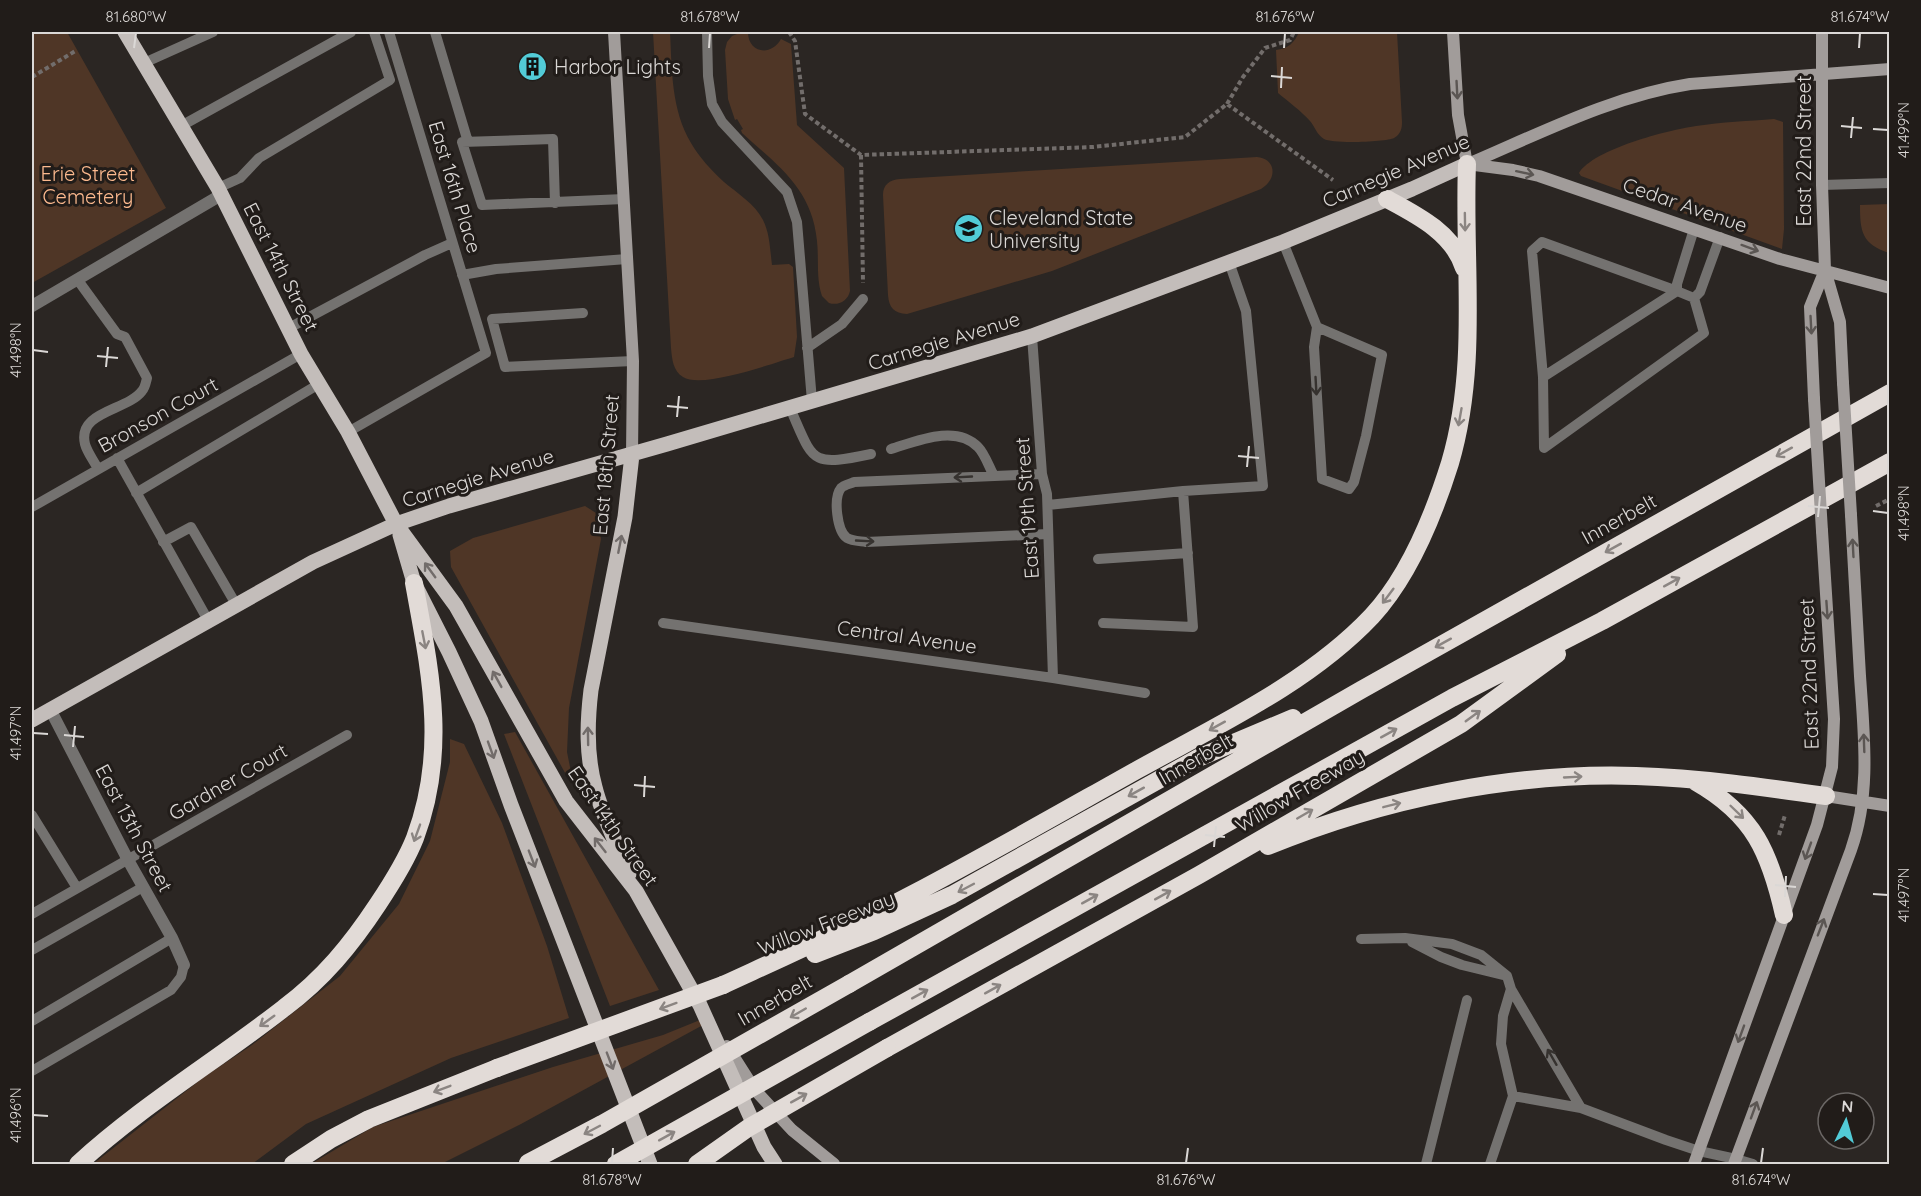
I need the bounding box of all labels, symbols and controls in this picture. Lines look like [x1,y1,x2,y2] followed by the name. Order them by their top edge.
[106,7,167,26] text: 81.680°W
[680,7,740,26] text: 81.678°W
[1255,7,1315,26] text: 81.676°W
[1831,7,1890,26] text: 81.674°W
[517,51,549,83] building icon: Harbor Lights
[554,54,681,79] place label: Harbor Lights
[1791,75,1816,227] street label: East 22nd Street
[1451,79,1462,99] one-way arrow
[1894,102,1913,158] text: 41.499°N
[423,118,487,256] street label: East 16th Place
[1318,128,1473,213] street label: Carnegie Avenue
[41,161,136,209] park label: Erie Street Cemetery
[1515,167,1534,179] one-way arrow
[1620,172,1751,238] street label: Cedar Avenue
[238,198,325,335] street label: East 14th Street
[989,205,1133,253] place label: Cleveland State University
[1460,212,1471,232] one-way arrow
[952,213,984,245] school or university icon: Cleveland State University
[1740,243,1759,254] one-way arrow
[865,306,1023,376] street label: Carnegie Avenue
[1805,315,1816,335] one-way arrow
[6,322,25,378] text: 41.498°N
[93,371,222,458] street label: Bronson Court
[1311,375,1322,395] one-way arrow
[587,393,624,537] street label: East 18th Street
[1455,407,1466,426] one-way arrow
[1009,436,1044,580] street label: East 19th Street
[399,443,557,513] street label: Carnegie Avenue
[1775,447,1793,458] one-way arrow
[953,472,973,483] one-way arrow
[1894,485,1913,541] text: 41.498°N
[1577,488,1661,549] street label: Innerbelt
[615,535,626,554] one-way arrow
[855,536,874,547] one-way arrow
[1847,539,1858,559] one-way arrow
[1605,543,1623,554] one-way arrow
[424,563,436,579] one-way arrow
[1663,576,1680,588] one-way arrow
[1381,588,1394,604] one-way arrow
[1793,598,1824,750] street label: East 22nd Street
[1822,600,1833,620] one-way arrow
[836,614,978,659] street label: Central Avenue
[419,630,430,650] one-way arrow
[1435,638,1453,649] one-way arrow
[491,671,503,688] one-way arrow
[6,706,25,760] text: 41.497°N
[1465,710,1481,723] one-way arrow
[1209,720,1226,732] one-way arrow
[582,727,594,747] one-way arrow
[1154,727,1238,790] street label: Innerbelt
[1380,727,1397,739] one-way arrow
[1858,733,1869,753] one-way arrow
[164,737,292,826] street label: Gardner Court
[487,740,498,759] one-way arrow
[1231,744,1369,838] street label: Willow Freeway
[90,760,179,896] street label: East 13th Street
[563,761,664,891] street label: East 14th Street
[1562,771,1582,782] one-way arrow
[1128,787,1145,799] one-way arrow
[1383,799,1402,811] one-way arrow
[1729,805,1744,819] one-way arrow
[1296,808,1313,820] one-way arrow
[410,823,421,841] one-way arrow
[593,837,606,853] one-way arrow
[1801,841,1812,860] one-way arrow
[528,850,539,868] one-way arrow
[1894,868,1913,922] text: 41.497°N
[958,882,975,894] one-way arrow
[754,885,898,960] street label: Willow Freeway
[1154,889,1171,901] one-way arrow
[1081,893,1099,904] one-way arrow
[1817,918,1828,936] one-way arrow
[733,968,817,1031] street label: Innerbelt
[984,983,1001,995] one-way arrow
[911,988,928,1000] one-way arrow
[659,1001,677,1012] one-way arrow
[790,1007,807,1019] one-way arrow
[259,1015,275,1027] one-way arrow
[1735,1025,1746,1043] one-way arrow
[1545,1049,1557,1066] one-way arrow
[605,1051,616,1070] one-way arrow
[433,1084,452,1095] one-way arrow
[6,1087,25,1143] text: 41.496°N
[1816,1091,1876,1151] north arrow
[789,1092,807,1103] one-way arrow
[1841,1096,1854,1117] text: N
[1749,1101,1760,1119] one-way arrow
[583,1125,601,1136] one-way arrow
[658,1130,676,1141] one-way arrow
[582,1170,642,1189] text: 81.678°W
[1156,1170,1216,1189] text: 81.676°W
[1732,1170,1791,1189] text: 81.674°W

